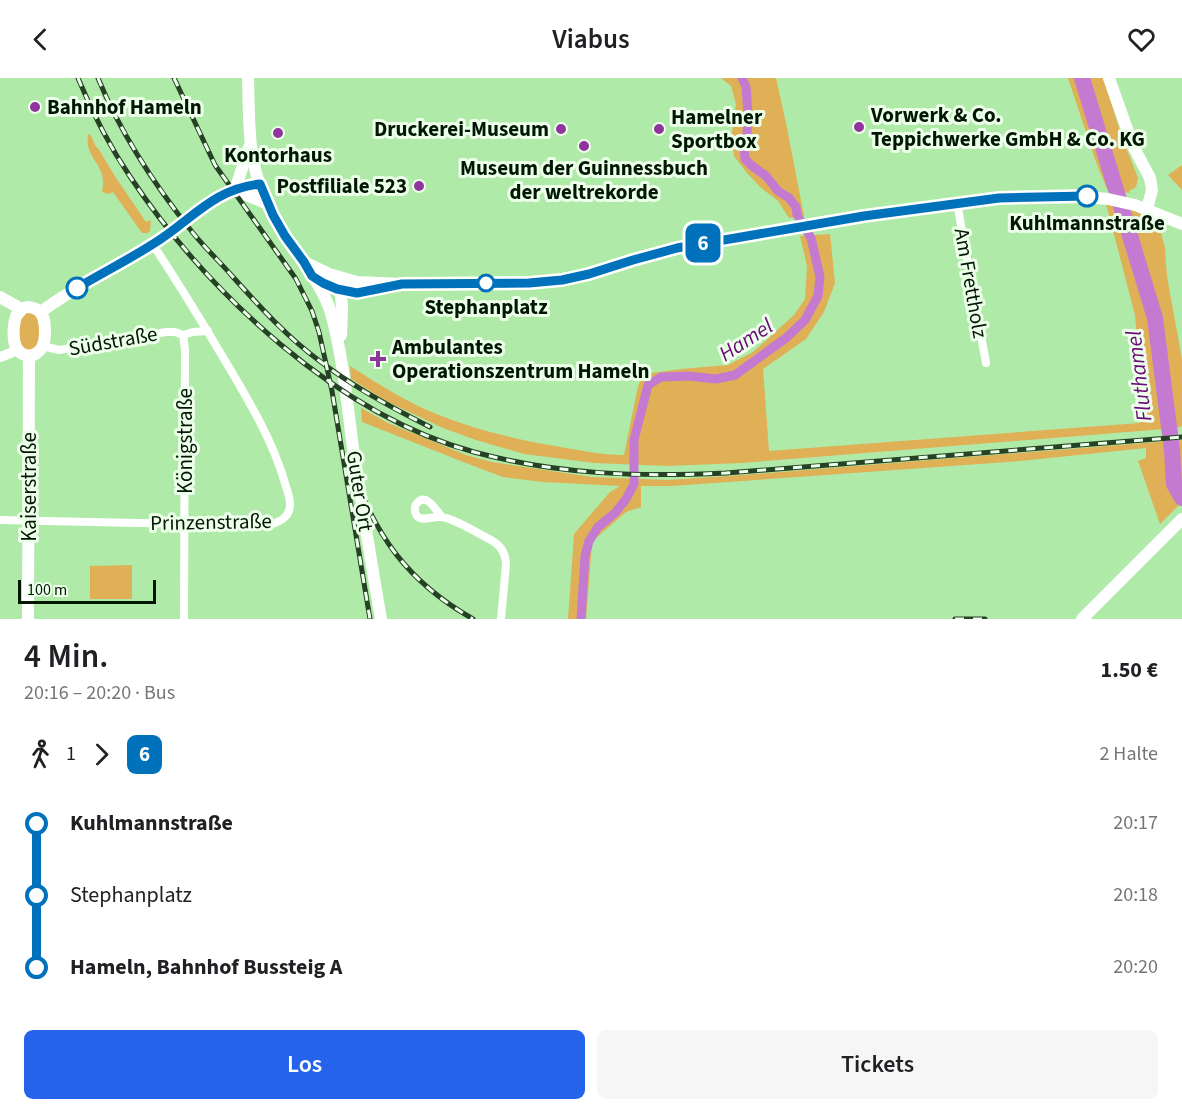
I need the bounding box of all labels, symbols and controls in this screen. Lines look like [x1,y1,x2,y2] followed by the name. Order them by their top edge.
[552,20,630,59] text: Viabus
[24,23,57,56] icon: back
[1125,23,1158,56] icon: heart
[47,92,202,122] place label: Bahnhof Hameln
[28,100,42,114] marker: Bahnhof Hameln
[870,100,1145,154] place label: Vorwerk & Co. Teppichwerke GmbH & Co. KG
[671,102,763,156] place label: Hamelner Sportbox
[374,114,549,144] place label: Druckerei-Museum
[852,120,866,134] marker: Vorwerk & Co. Teppichwerke GmbH & Co. KG
[554,122,568,136] marker: Druckerei-Museum
[652,122,666,136] marker: Hamelner Sportbox
[271,126,285,140] marker: Kontorhaus
[577,139,591,153] marker: Museum der Guinnessbuch der weltrekorde
[224,140,332,170] place label: Kontorhaus
[460,153,708,207] place label: Museum der Guinnessbuch der weltrekorde
[277,171,407,201] place label: Postfiliale 523
[412,179,426,193] marker: Postfiliale 523
[1076,185,1098,207] marker: Kuhlmannstraße
[1009,208,1165,238] place label: Kuhlmannstraße
[684,224,722,262] line badge: 6
[947,226,995,340] street label: Am Frettholz
[697,228,709,258] text: 6
[477,274,495,292] marker: Stephanplatz
[66,277,88,299] unlabelled marker
[424,292,548,322] place label: Stephanplatz
[713,310,780,370] water label: Hamel
[66,318,160,364] street label: Südstraße
[1117,328,1160,423] water label: Fluthamel
[391,332,650,386] place label: Ambulantes Operationszentrum Hameln
[369,350,387,368] marker: Ambulantes Operationszentrum Hameln
[170,388,200,494] street label: Königstraße
[14,432,44,542] street label: Kaiserstraße
[339,448,381,534] street label: Guter Ort
[150,506,272,538] street label: Prinzenstraße
[18,577,156,604] scale bar
[27,579,67,601] text: 100 m
[24,633,108,680] text: 4 Min.
[1101,654,1158,686] text: 1.50 €
[24,679,175,707] text: 20:16 – 20:20 · Bus
[24,738,57,771] icon: walk
[85,738,118,771] icon: forward
[139,739,150,769] text: 6
[66,740,76,768] text: 1
[1099,740,1158,768] text: 2 Halte
[70,807,233,839] text: Kuhlmannstraße
[1113,809,1158,837] text: 20:17
[70,879,192,911] text: Stephanplatz
[1113,881,1158,909] text: 20:18
[70,951,342,983] text: Hameln, Bahnhof Bussteig A
[1113,953,1158,981] text: 20:20
[24,1030,585,1099] button: Los
[597,1030,1158,1099] button: Tickets

